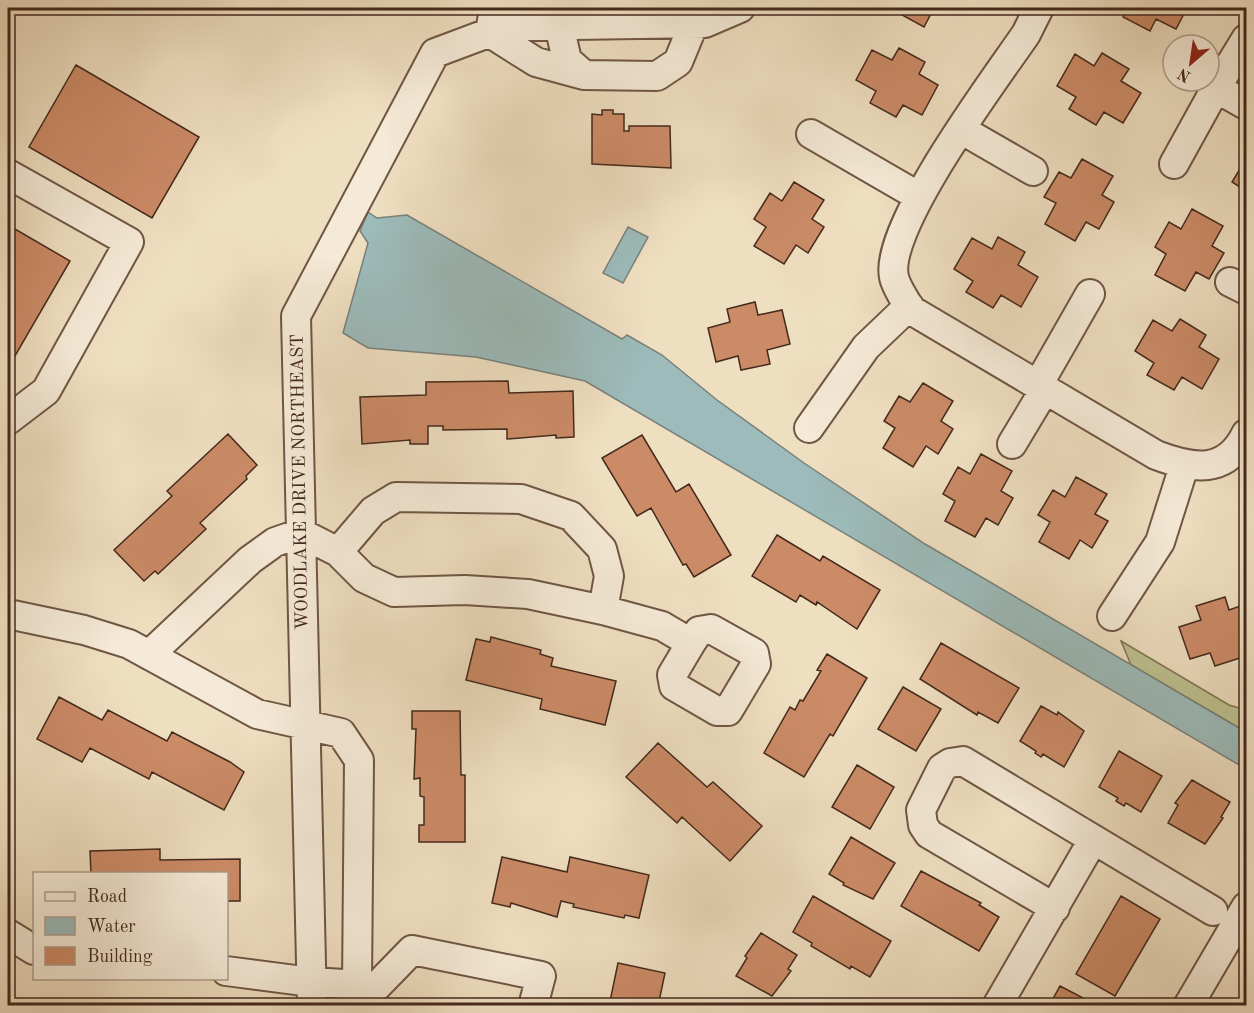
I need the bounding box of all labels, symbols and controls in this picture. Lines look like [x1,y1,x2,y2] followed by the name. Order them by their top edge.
[1161,33,1221,93] north arrow
[1175,64,1194,84] text: N
[288,334,312,630] street label: WOODLAKE DRIVE NORTHEAST
[33,872,228,980] legend
[87,888,127,906] text: Road
[87,918,136,936] text: Water
[87,948,153,966] text: Building

